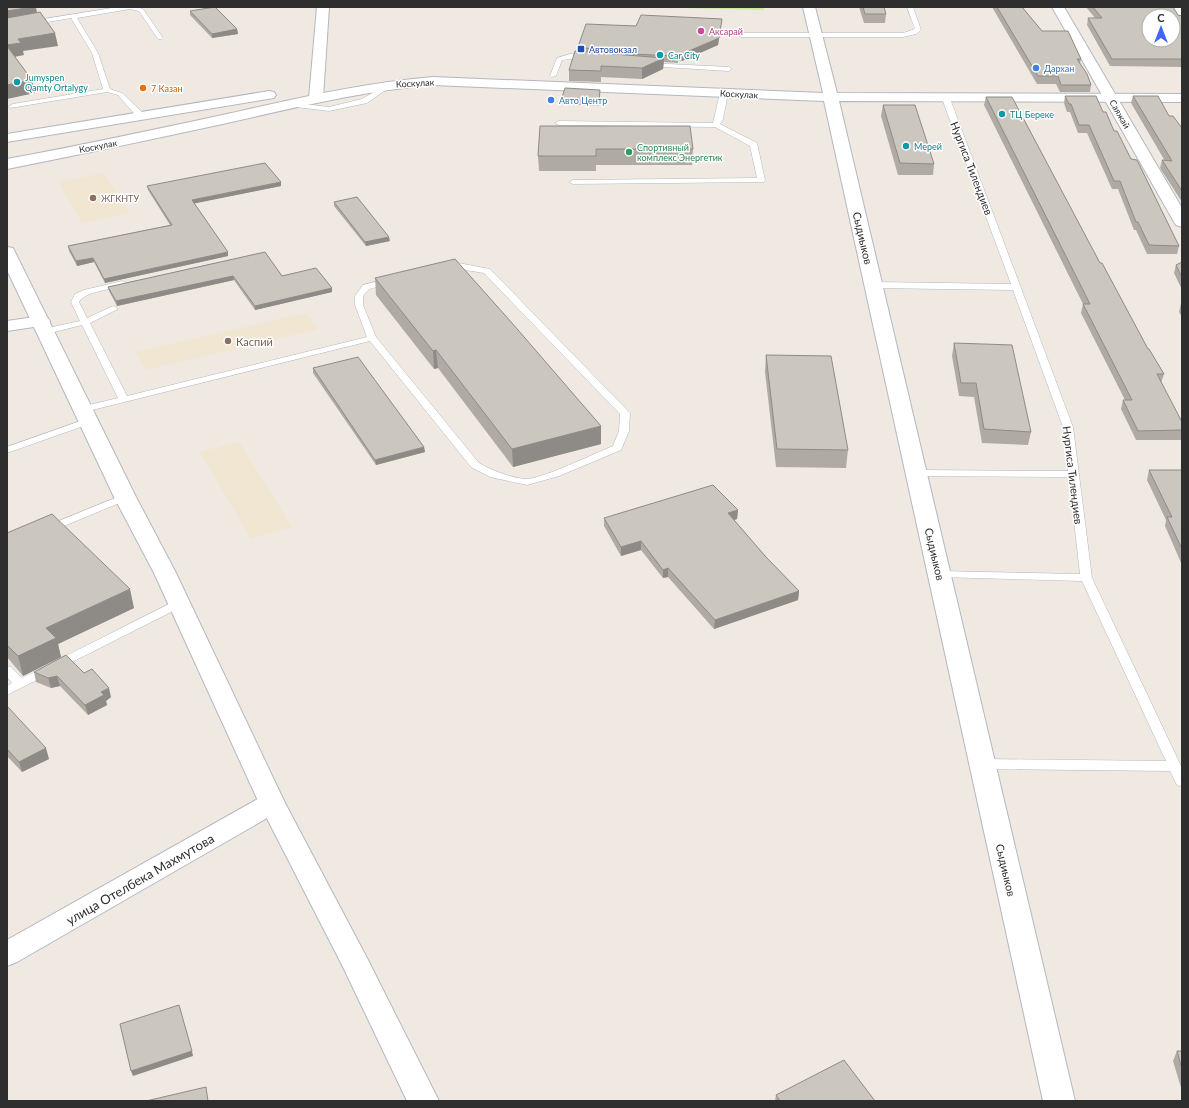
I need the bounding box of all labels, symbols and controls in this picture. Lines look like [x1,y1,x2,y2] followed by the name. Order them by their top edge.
[1141,8,1181,48] north arrow
[1157,11,1165,24] text: С
[696,26,706,36] marker: Аксарай
[709,26,743,37] place label: Аксарай
[576,44,586,54] marker: Автовокзал
[589,44,637,55] place label: Автовокзал
[655,50,665,60] marker: Car City
[668,50,700,61] place label: Car City
[1031,63,1041,73] marker: Дархан
[1044,63,1074,74] place label: Дархан
[25,72,88,93] place label: Jumyspen Qamty Ortalygy
[396,76,435,89] street label: Коскулак
[12,77,22,87] marker: Jumyspen Qamty Ortalygy
[138,83,148,93] marker: 7 Казан
[151,83,183,94] place label: 7 Казан
[720,88,759,101] street label: Коскулак
[546,95,556,105] marker: Авто Центр
[559,95,607,106] place label: Авто Центр
[1107,98,1133,130] street label: Саяжай
[997,109,1007,119] marker: ТЦ Береке
[1010,109,1054,120] place label: ТЦ Береке
[948,119,996,217] street label: Нургиса Тилендиев
[78,137,118,155] street label: Коскулак
[901,141,911,151] marker: Мерей
[914,141,942,152] place label: Мерей
[637,142,723,163] place label: Спортивный комплекс Энергетик
[624,147,634,157] marker: Спортивный комплекс Энергетик
[88,193,98,203] marker: ЖГКНТУ
[101,193,139,204] place label: ЖГКНТУ
[851,210,875,266] street label: Сыдиыков
[236,335,273,348] place label: Каспий
[223,336,233,346] marker: Каспий
[1061,425,1085,525] street label: Нургиса Тилендиев
[923,526,947,582] street label: Сыдиыков
[63,830,217,928] street label: улица Отелбека Махмутова
[994,842,1018,898] street label: Сыдиыков

